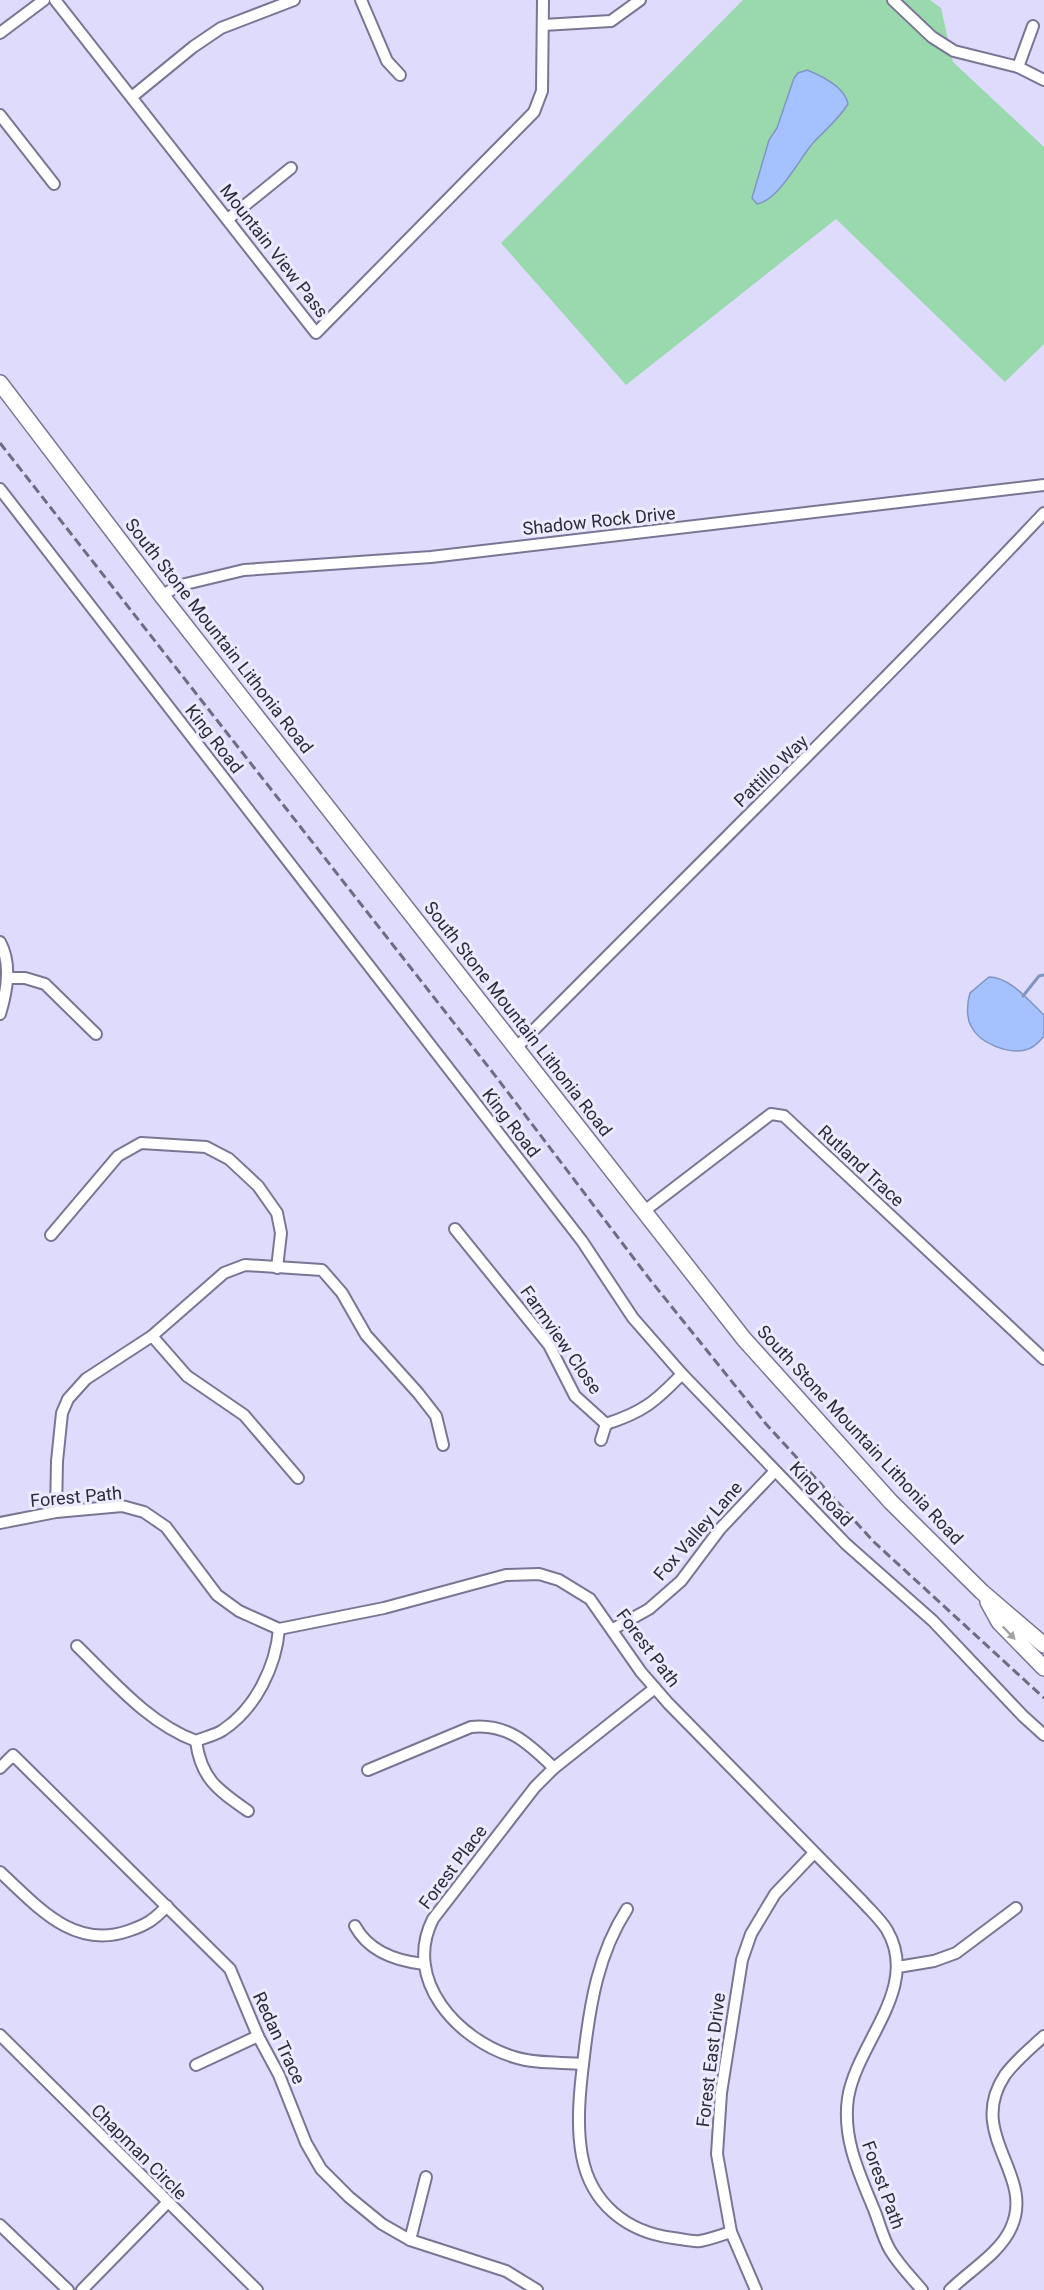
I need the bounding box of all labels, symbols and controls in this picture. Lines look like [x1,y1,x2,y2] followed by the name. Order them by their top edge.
[216,180,333,322] street label: Mountain View Pass
[521,502,676,539] street label: Shadow Rock Drive
[121,514,318,757] street label: South Stone Mountain Lithonia Road
[181,700,248,777] street label: King Road
[729,730,812,811] street label: Pattillo Way
[420,897,617,1140] street label: South Stone Mountain Lithonia Road
[478,1084,545,1161] street label: King Road
[814,1120,909,1211] street label: Rutland Trace
[516,1282,606,1398] street label: Farmview Close
[753,1321,968,1549] street label: South Stone Mountain Lithonia Road
[786,1457,857,1530] street label: King Road
[649,1477,746,1584] street label: Fox Valley Lane
[29,1482,123,1511] street label: Forest Path
[612,1605,684,1691] street label: Forest Path
[1002,1625,1016,1640] one-way arrow
[414,1821,491,1913] street label: Forest Place
[249,1988,310,2087] street label: Redan Trace
[692,1992,729,2128] street label: Forest East Drive
[87,2099,192,2204] street label: Chapman Circle
[858,2138,909,2232] street label: Forest Path

